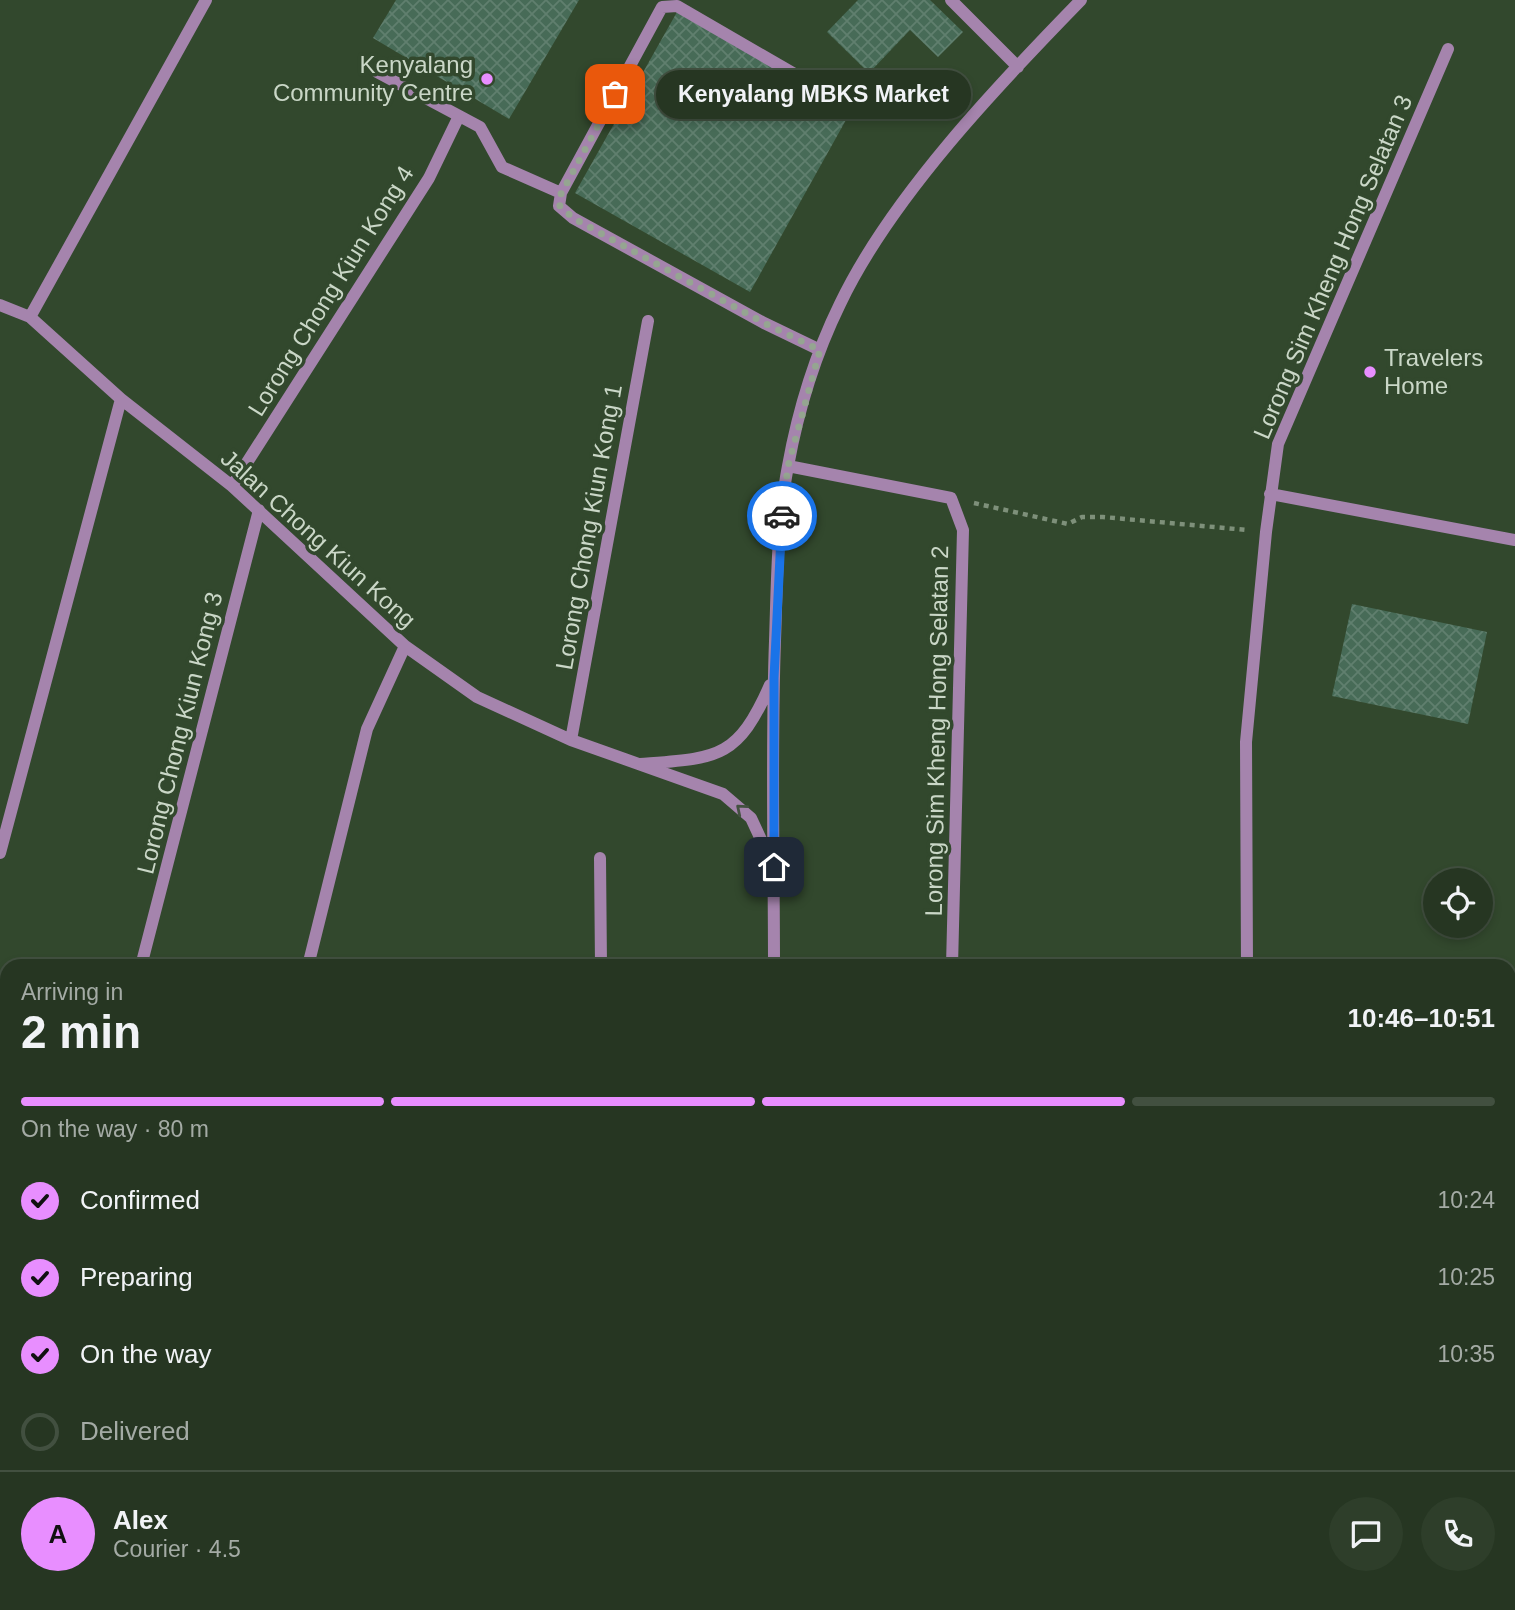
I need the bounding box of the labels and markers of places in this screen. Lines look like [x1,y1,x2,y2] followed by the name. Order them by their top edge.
[273,51,473,106] place label: Kenyalang Community Centre
[585,64,645,124] pin
[657,70,972,119] callout: Kenyalang MBKS Market
[479,71,495,87] marker: Kenyalang Community Centre
[1384,344,1483,399] place label: Travelers Home
[1362,364,1378,380] marker: Travelers Home
[744,837,804,897] pin

